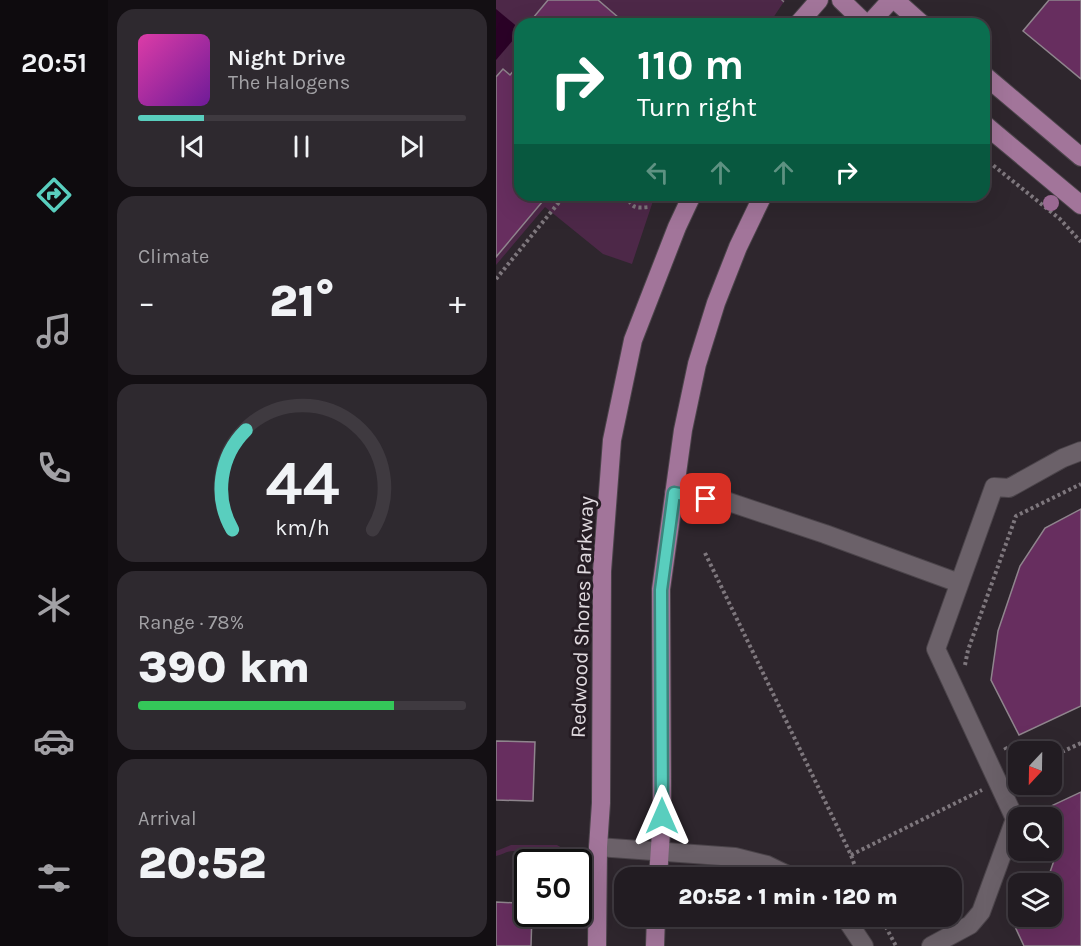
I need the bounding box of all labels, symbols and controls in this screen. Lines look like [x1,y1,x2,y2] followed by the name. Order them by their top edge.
[637,40,744,90] text: 110 m
[538,42,616,120] icon: right
[228,45,346,71] text: Night Drive
[21,47,87,79] text: 20:51
[228,71,350,94] text: The Halogens
[637,91,757,123] text: Turn right
[176,130,209,163] icon: previous
[285,130,318,163] icon: pause
[395,130,428,163] icon: next
[641,156,674,189] icon: left
[704,156,737,189] icon: ahead
[767,156,800,189] icon: ahead
[830,156,863,189] icon: right
[33,174,75,216] icon: directions
[138,245,209,268] text: Climate
[269,275,335,327] text: 21°
[138,283,155,321] text: −
[449,283,466,321] text: +
[33,310,75,352] icon: music
[33,447,75,489] icon: phone
[265,447,339,520] text: 44
[680,473,731,524] pin
[689,482,722,515] icon: arrive
[566,495,598,738] street label: Redwood Shores Parkway
[275,515,329,540] text: km/h
[33,584,75,626] icon: climate
[138,611,244,634] text: Range · 78%
[138,641,310,693] text: 390 km
[33,720,75,762] icon: car
[1008,741,1062,795] north arrow
[1008,741,1062,927] map controls
[630,784,694,848] position arrow
[138,807,197,830] text: Arrival
[1008,807,1062,861] button: search
[138,837,266,889] text: 20:52
[514,849,592,927] speed limit sign: 50
[33,857,75,899] icon: filters
[1008,873,1062,927] button: layers
[678,884,898,910] text: 20:52 · 1 min · 120 m

